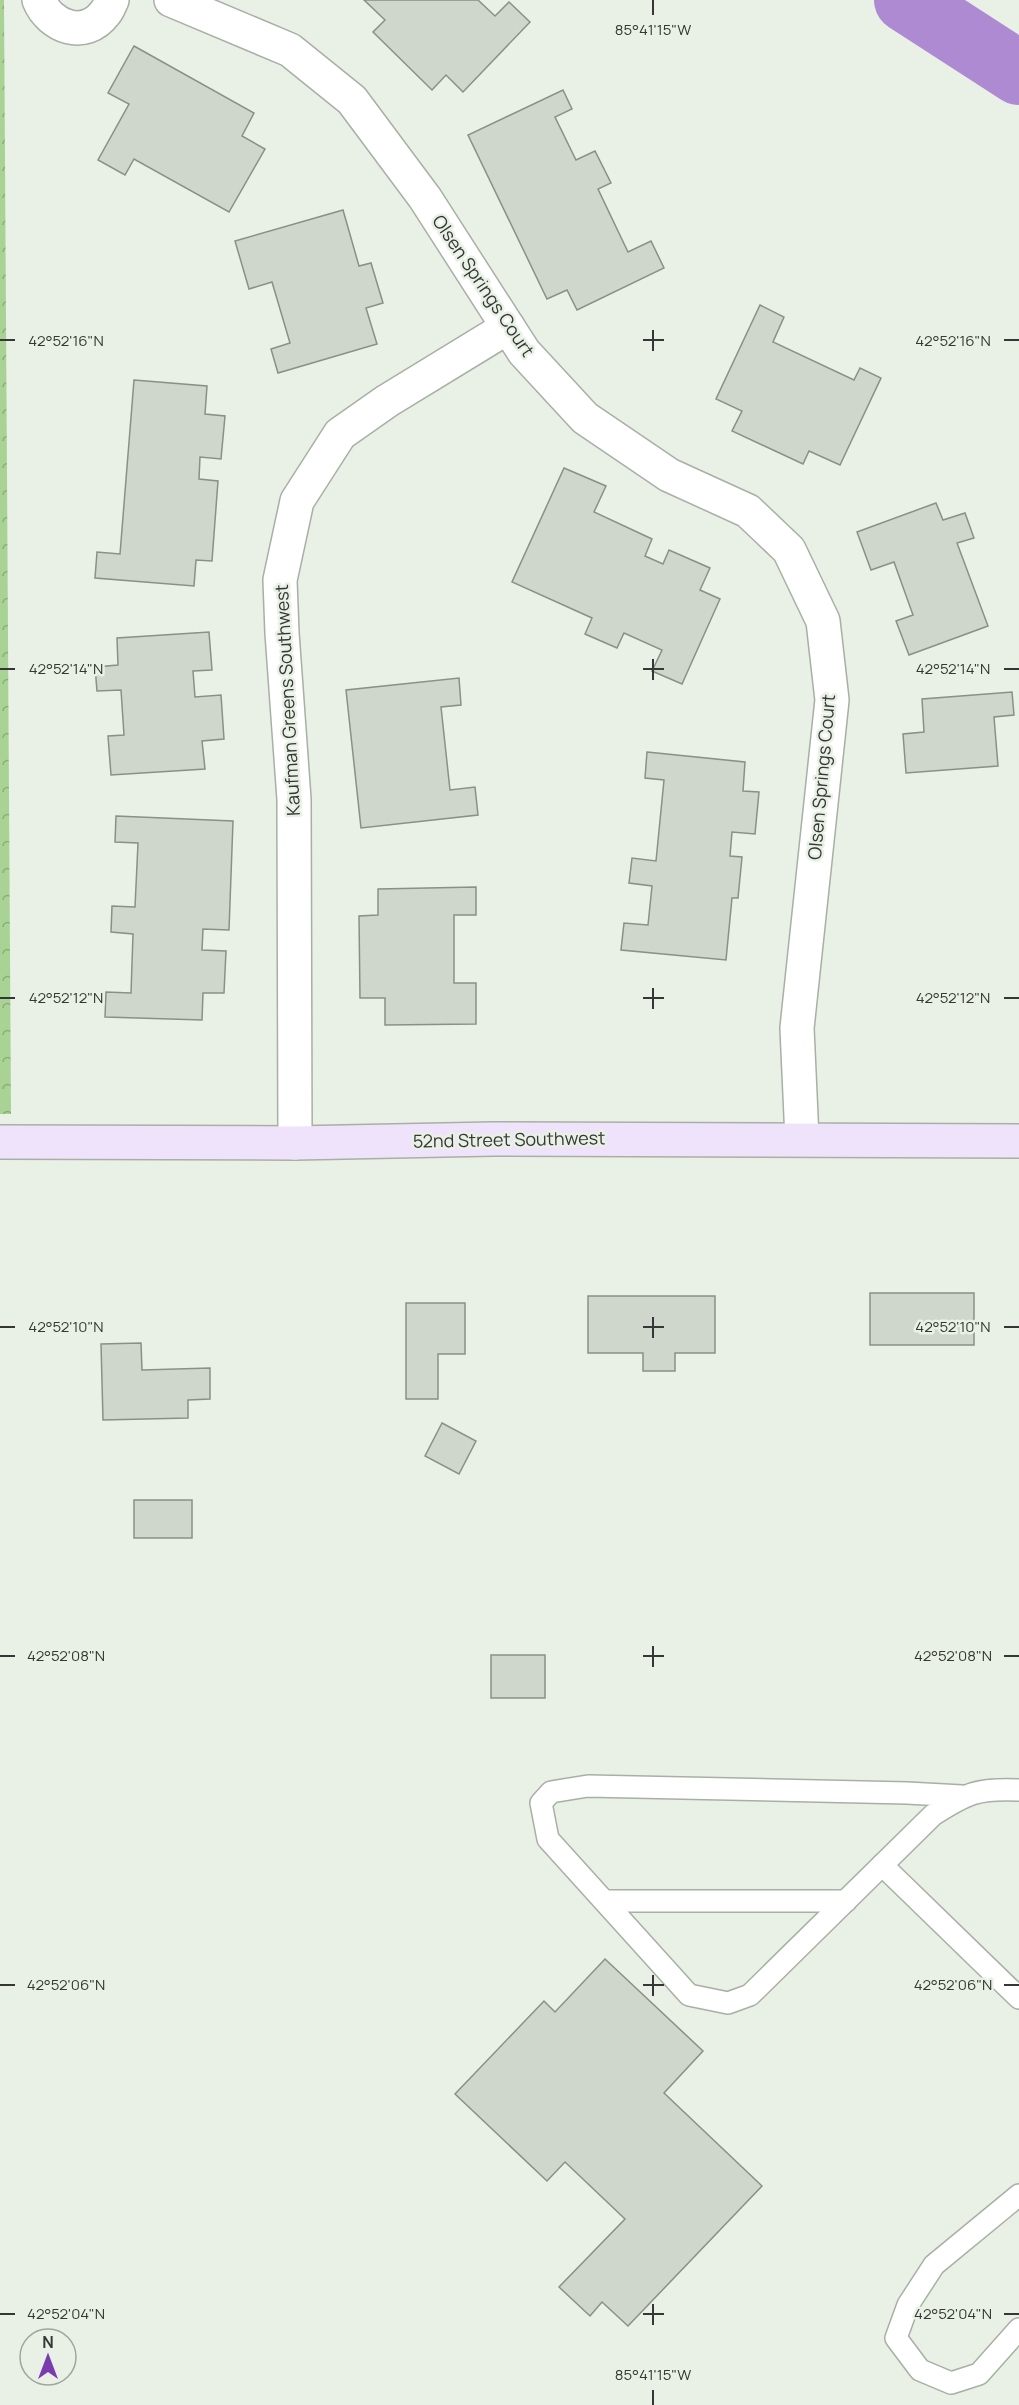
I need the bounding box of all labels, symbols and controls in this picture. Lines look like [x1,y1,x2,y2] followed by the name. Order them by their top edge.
[615,19,691,40] text: 85°41'15"W
[427,210,540,361] street label: Olsen Springs Court
[28,330,104,351] text: 42°52'16"N
[915,330,991,351] text: 42°52'16"N
[269,584,305,816] street label: Kaufman Greens Southwest
[29,658,103,679] text: 42°52'14"N
[916,658,990,679] text: 42°52'14"N
[802,693,840,861] street label: Olsen Springs Court
[29,987,103,1008] text: 42°52'12"N
[916,987,990,1008] text: 42°52'12"N
[413,1125,605,1153] street label: 52nd Street Southwest
[28,1316,104,1337] text: 42°52'10"N
[915,1316,991,1337] text: 42°52'10"N
[27,1645,105,1666] text: 42°52'08"N
[914,1645,992,1666] text: 42°52'08"N
[27,1974,105,1995] text: 42°52'06"N
[914,1974,992,1995] text: 42°52'06"N
[27,2303,105,2324] text: 42°52'04"N
[914,2303,992,2324] text: 42°52'04"N
[18,2327,78,2387] north arrow
[42,2331,54,2353] text: N
[615,2364,691,2385] text: 85°41'15"W

